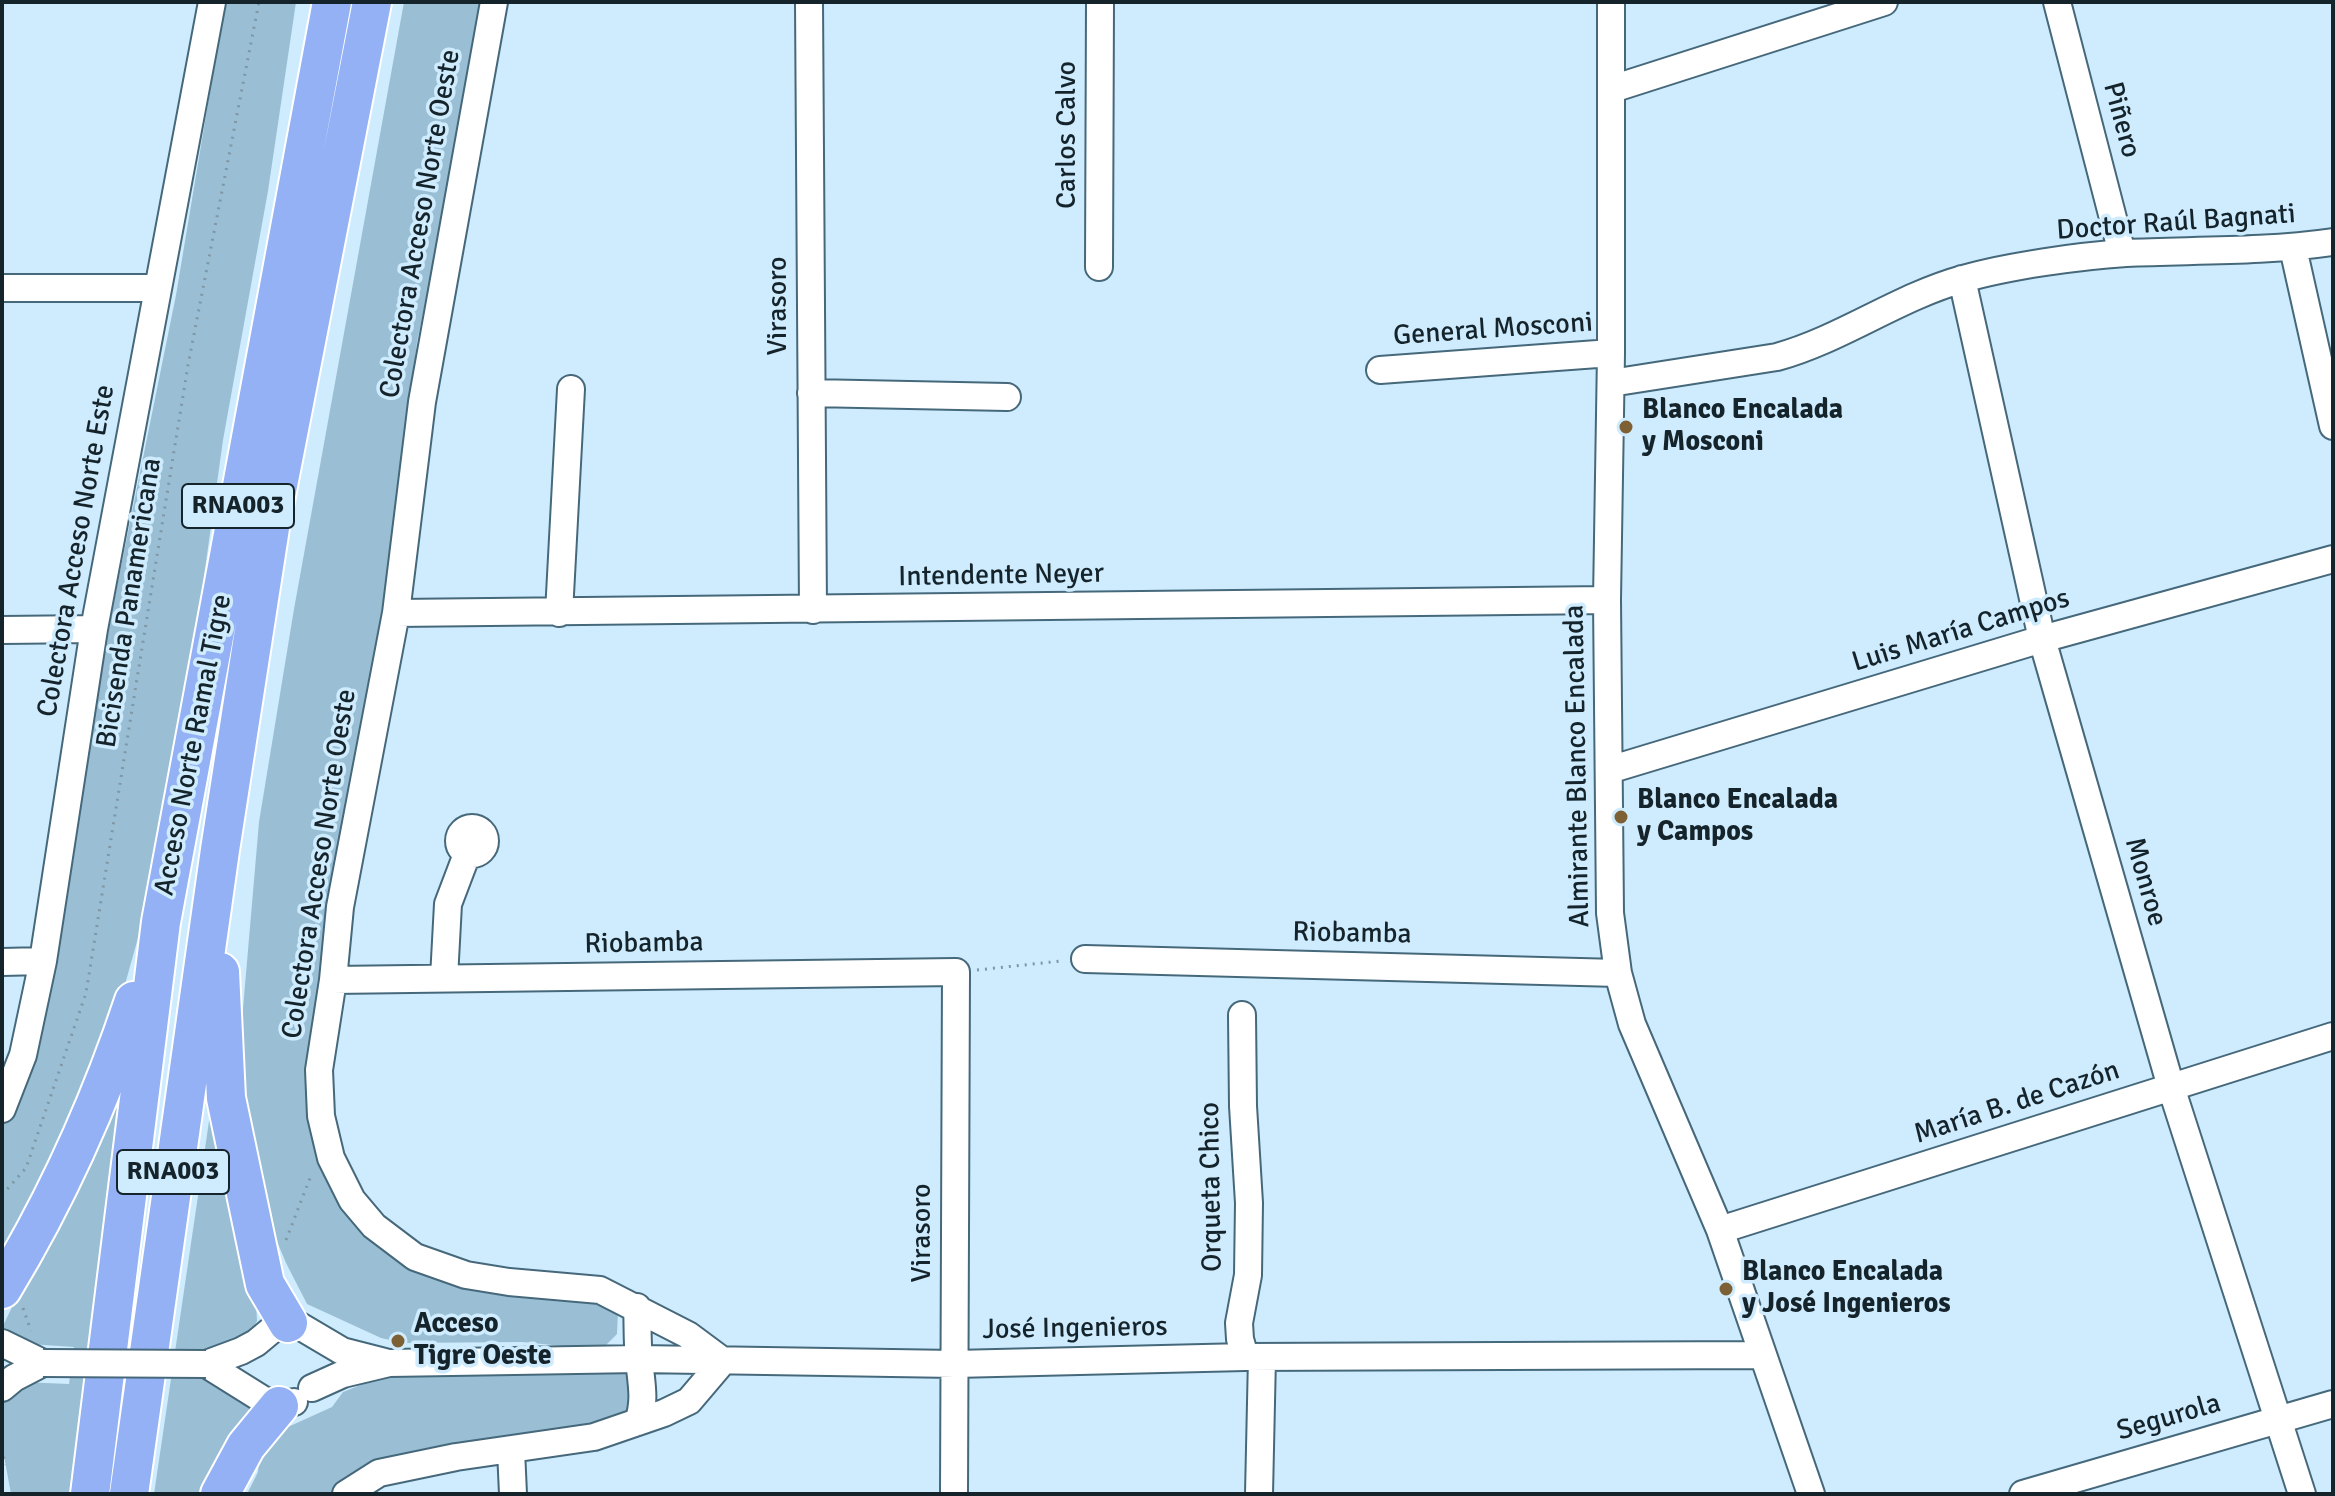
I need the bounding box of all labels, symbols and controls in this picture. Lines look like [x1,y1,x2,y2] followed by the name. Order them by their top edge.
[374,47,468,401] street label: Colectora Acceso Norte Oeste
[1051,61,1085,209] street label: Carlos Calvo
[2095,78,2147,162] street label: Piñero
[2055,198,2297,248] street label: Doctor Raúl Bagnati
[762,256,796,356] street label: Virasoro
[1392,306,1594,354] street label: General Mosconi
[31,382,123,720] street label: Colectora Acceso Norte Este
[1642,394,1843,460] place label: Blanco Encalada y Mosconi
[1617,418,1635,436] marker: Blanco Encalada y Mosconi
[91,456,169,750] street label: Bicisenda Panamericana
[182,484,294,528] road number: RNA003
[898,557,1104,595] street label: Intendente Neyer
[1848,582,2074,680] street label: Luis María Campos
[148,592,240,898] street label: Acceso Norte Ramal Tigre
[1558,604,1598,928] street label: Almirante Blanco Encalada
[276,687,364,1041] street label: Colectora Acceso Norte Oeste
[1637,784,1838,850] place label: Blanco Encalada y Campos
[1612,808,1630,826] marker: Blanco Encalada y Campos
[2116,834,2174,930] street label: Monroe
[1292,916,1412,952] street label: Riobamba
[584,926,704,962] street label: Riobamba
[1910,1054,2124,1152] street label: María B. de Cazón
[1194,1102,1230,1272] street label: Orqueta Chico
[117,1150,229,1194] road number: RNA003
[906,1183,940,1283] street label: Virasoro
[1742,1256,1951,1322] place label: Blanco Encalada y José Ingenieros
[1717,1280,1735,1298] marker: Blanco Encalada y José Ingenieros
[414,1308,552,1374] place label: Acceso Tigre Oeste
[982,1311,1168,1347] street label: José Ingenieros
[389,1332,407,1350] marker: Acceso Tigre Oeste
[2113,1387,2225,1449] street label: Segurola

